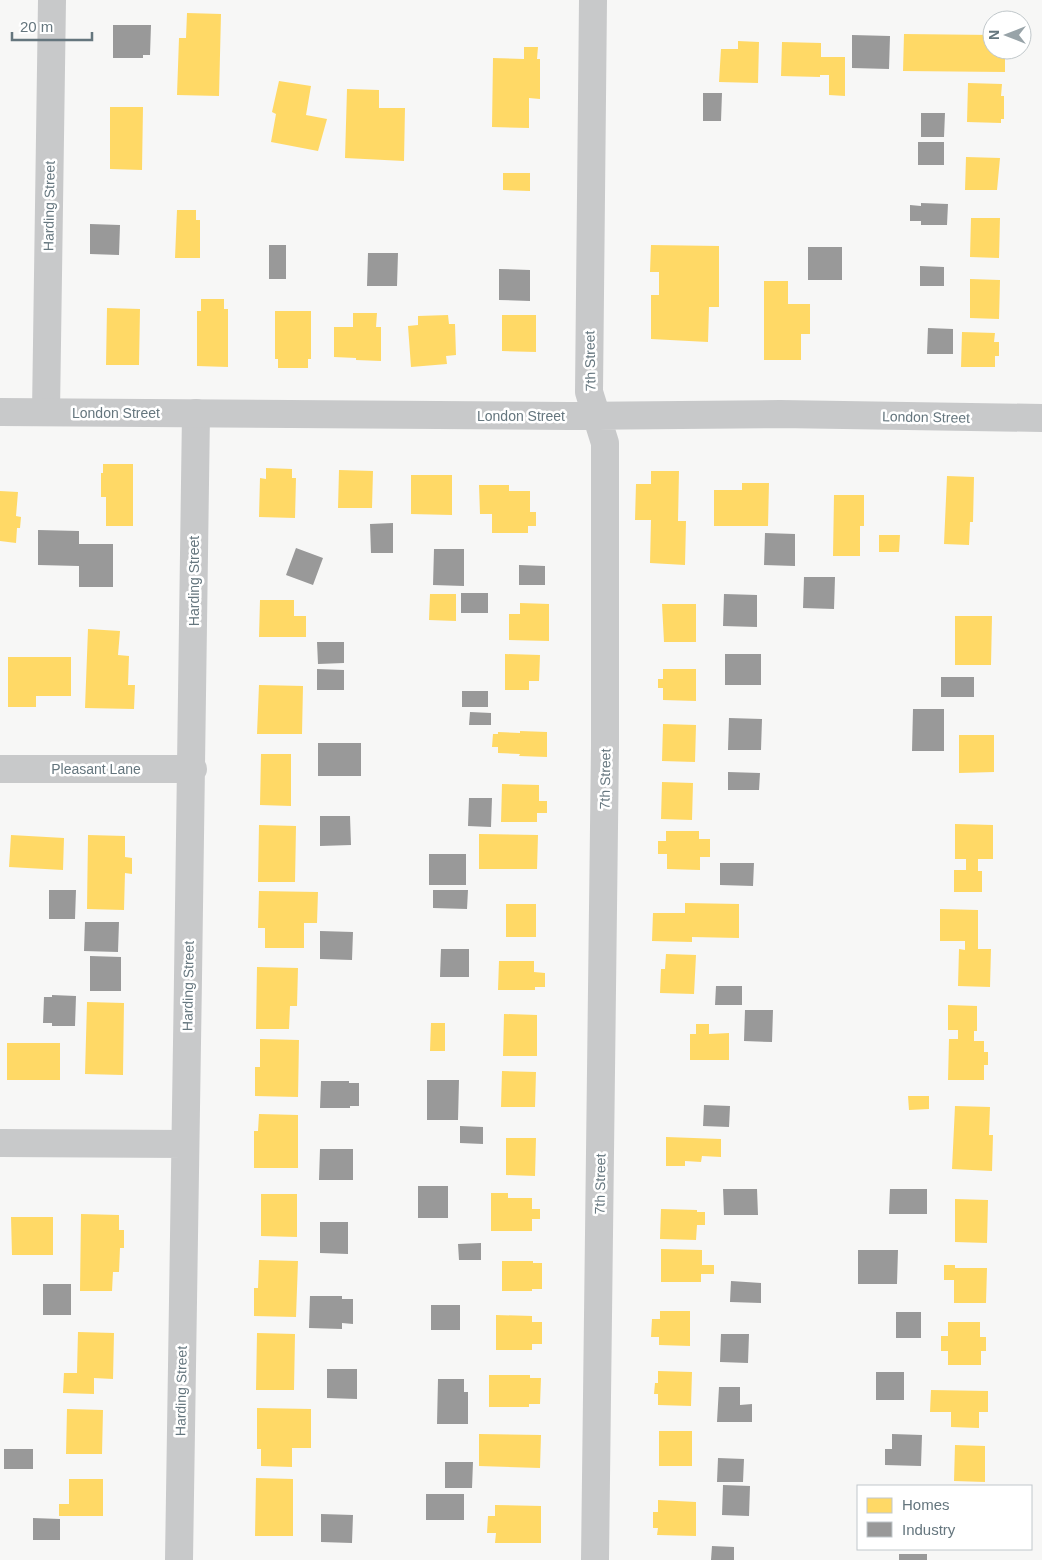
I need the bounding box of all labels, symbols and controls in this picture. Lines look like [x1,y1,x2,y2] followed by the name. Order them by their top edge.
[12,10,92,42] scale bar
[982,10,1032,60] north arrow
[20,18,53,35] text: 20 m
[986,30,1002,40] text: N
[40,161,58,251] street label: Harding Street
[581,330,599,391] street label: 7th Street
[72,405,160,421] street label: London Street
[477,408,565,424] street label: London Street
[882,408,970,426] street label: London Street
[186,536,202,626] street label: Harding Street
[596,748,614,809] street label: 7th Street
[51,761,141,777] street label: Pleasant Lane
[179,941,197,1031] street label: Harding Street
[591,1153,609,1214] street label: 7th Street
[172,1346,190,1436] street label: Harding Street
[857,1485,1032,1550] legend
[902,1496,950,1513] text: Homes
[902,1521,956,1538] text: Industry

